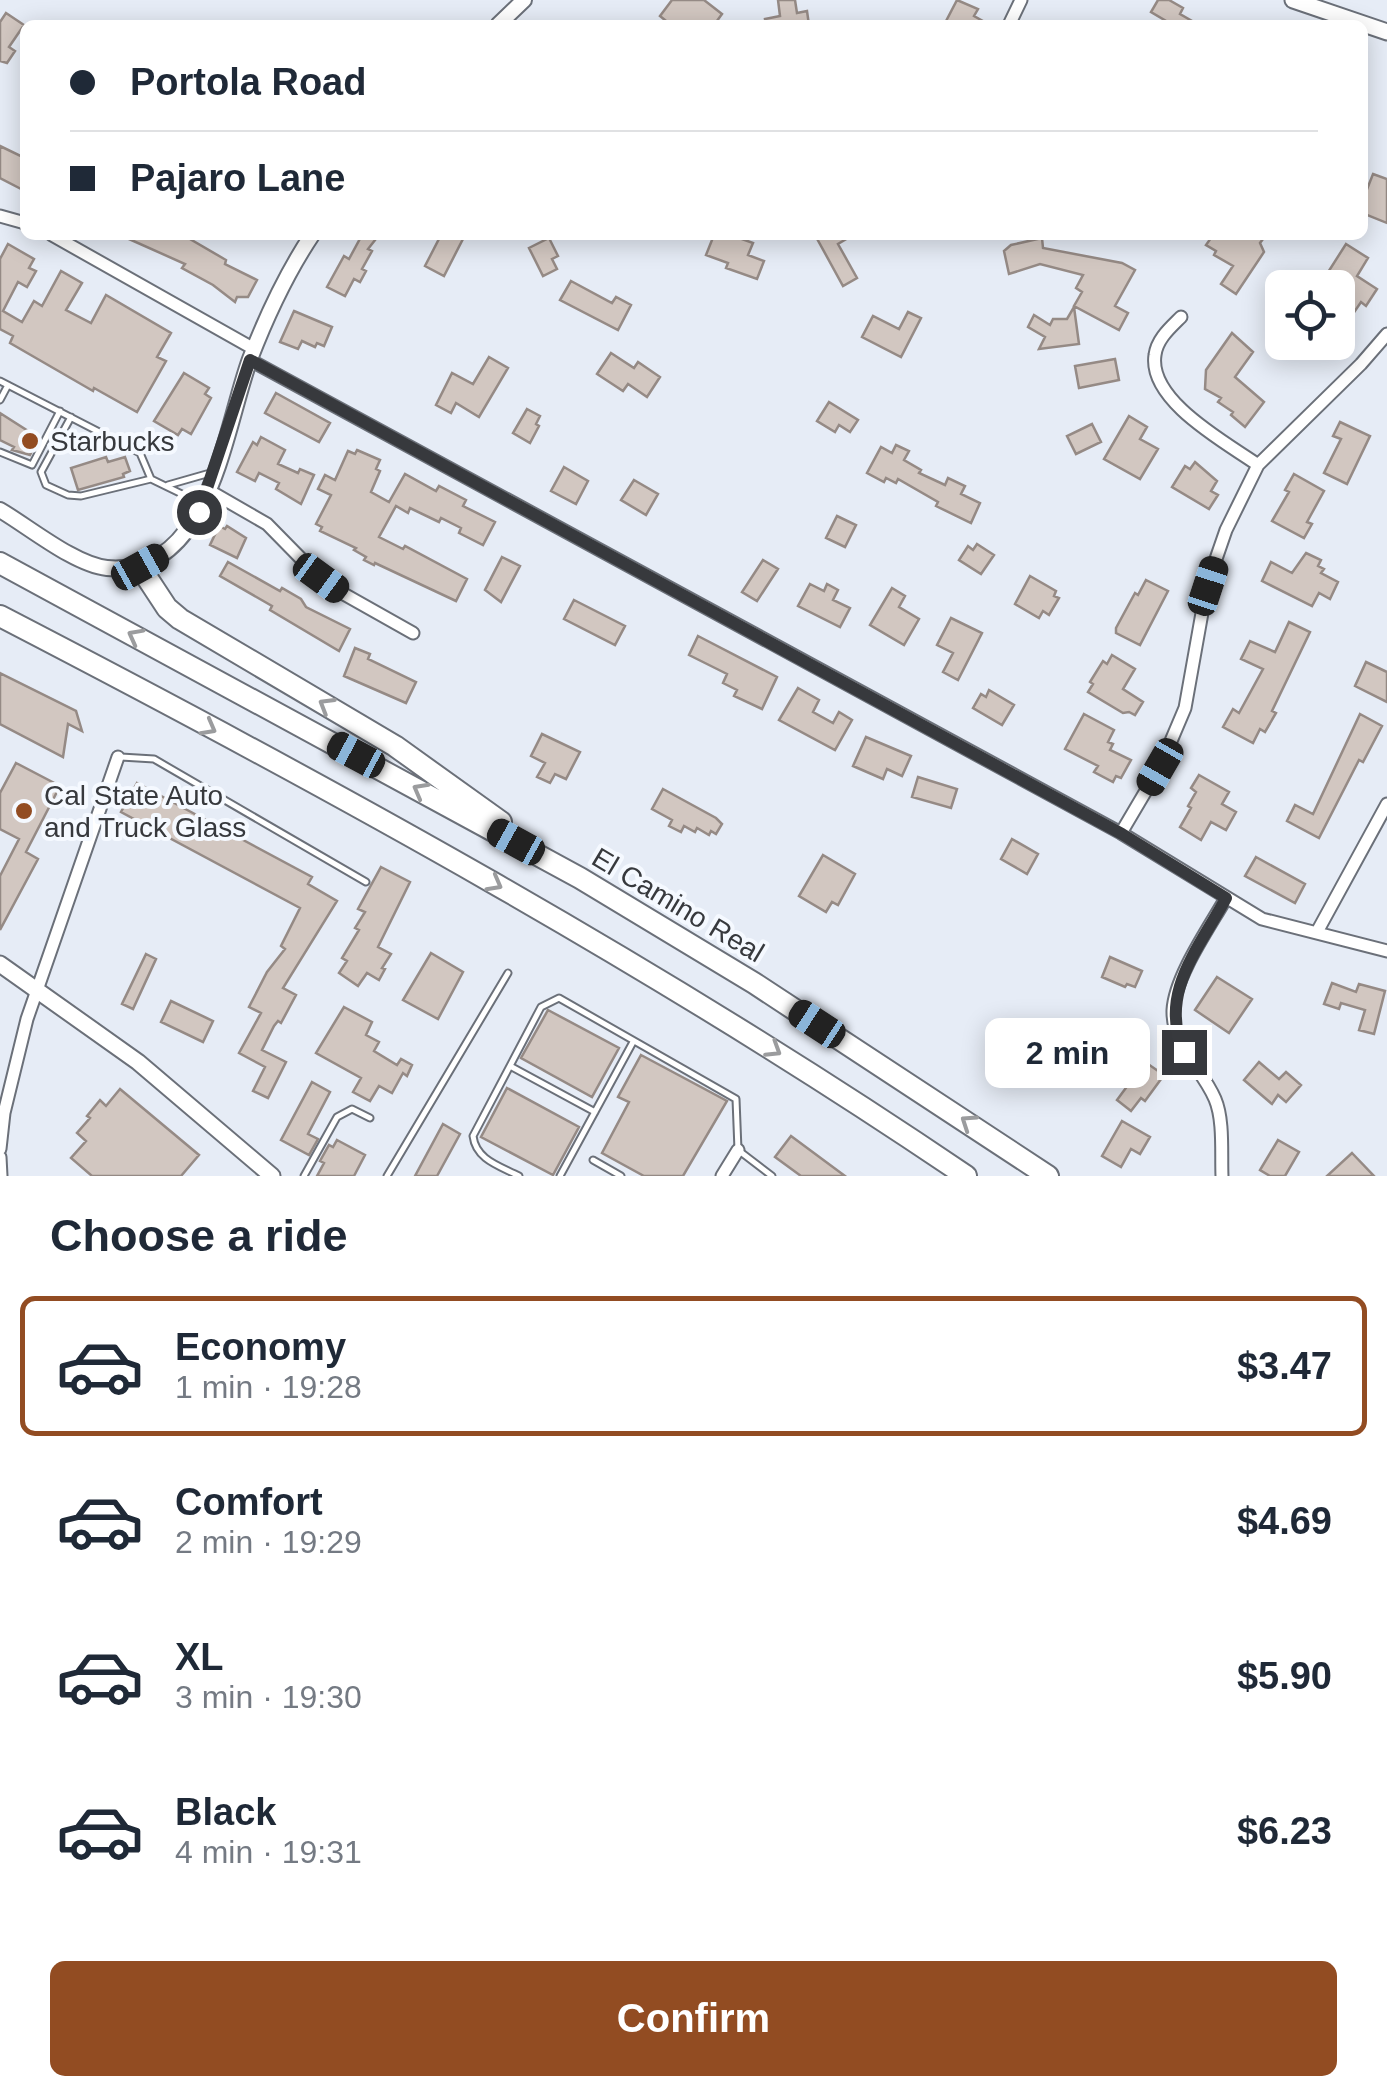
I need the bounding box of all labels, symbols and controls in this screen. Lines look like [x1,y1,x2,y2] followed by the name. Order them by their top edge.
[130,61,366,103] text: Portola Road
[130,157,345,199] text: Pajaro Lane
[1265,270,1355,360] map controls
[1265,270,1355,360] button: locate
[50,426,175,457] place label: Starbucks
[19,430,41,452] marker: Starbucks
[177,490,222,535] route start
[106,539,174,595] car
[288,548,354,608] car
[1184,553,1232,619] car
[127,628,145,648] one-way arrow
[319,698,337,717] one-way arrow
[199,716,217,736] one-way arrow
[322,728,390,782] car
[1132,734,1188,800] car
[44,780,246,843] place label: Cal State Auto and Truck Glass
[413,783,431,802] one-way arrow
[13,800,35,822] marker: Cal State Auto and Truck Glass
[482,814,550,870] car
[587,842,769,968] street label: El Camino Real
[484,871,502,891] one-way arrow
[784,995,850,1053] car
[984,1017,1149,1087] callout: 2 min
[1162,1030,1207,1075] route end
[1026,1035,1109,1071] text: 2 min
[763,1037,781,1056] one-way arrow
[960,1115,978,1134] one-way arrow
[50,1210,348,1261] text: Choose a ride
[55,1321,145,1411] icon: car
[175,1326,346,1368] text: Economy
[1237,1345,1332,1387] text: $3.47
[175,1369,362,1405] text: 1 min · 19:28
[55,1476,145,1566] icon: car
[175,1481,323,1523] text: Comfort
[1237,1500,1332,1542] text: $4.69
[175,1524,362,1560] text: 2 min · 19:29
[55,1631,145,1721] icon: car
[175,1636,224,1678] text: XL
[1237,1655,1332,1697] text: $5.90
[175,1679,362,1715] text: 3 min · 19:30
[55,1786,145,1876] icon: car
[175,1791,276,1833] text: Black
[1237,1810,1332,1852] text: $6.23
[175,1834,362,1870] text: 4 min · 19:31
[50,1961,1337,2076] button: Confirm

